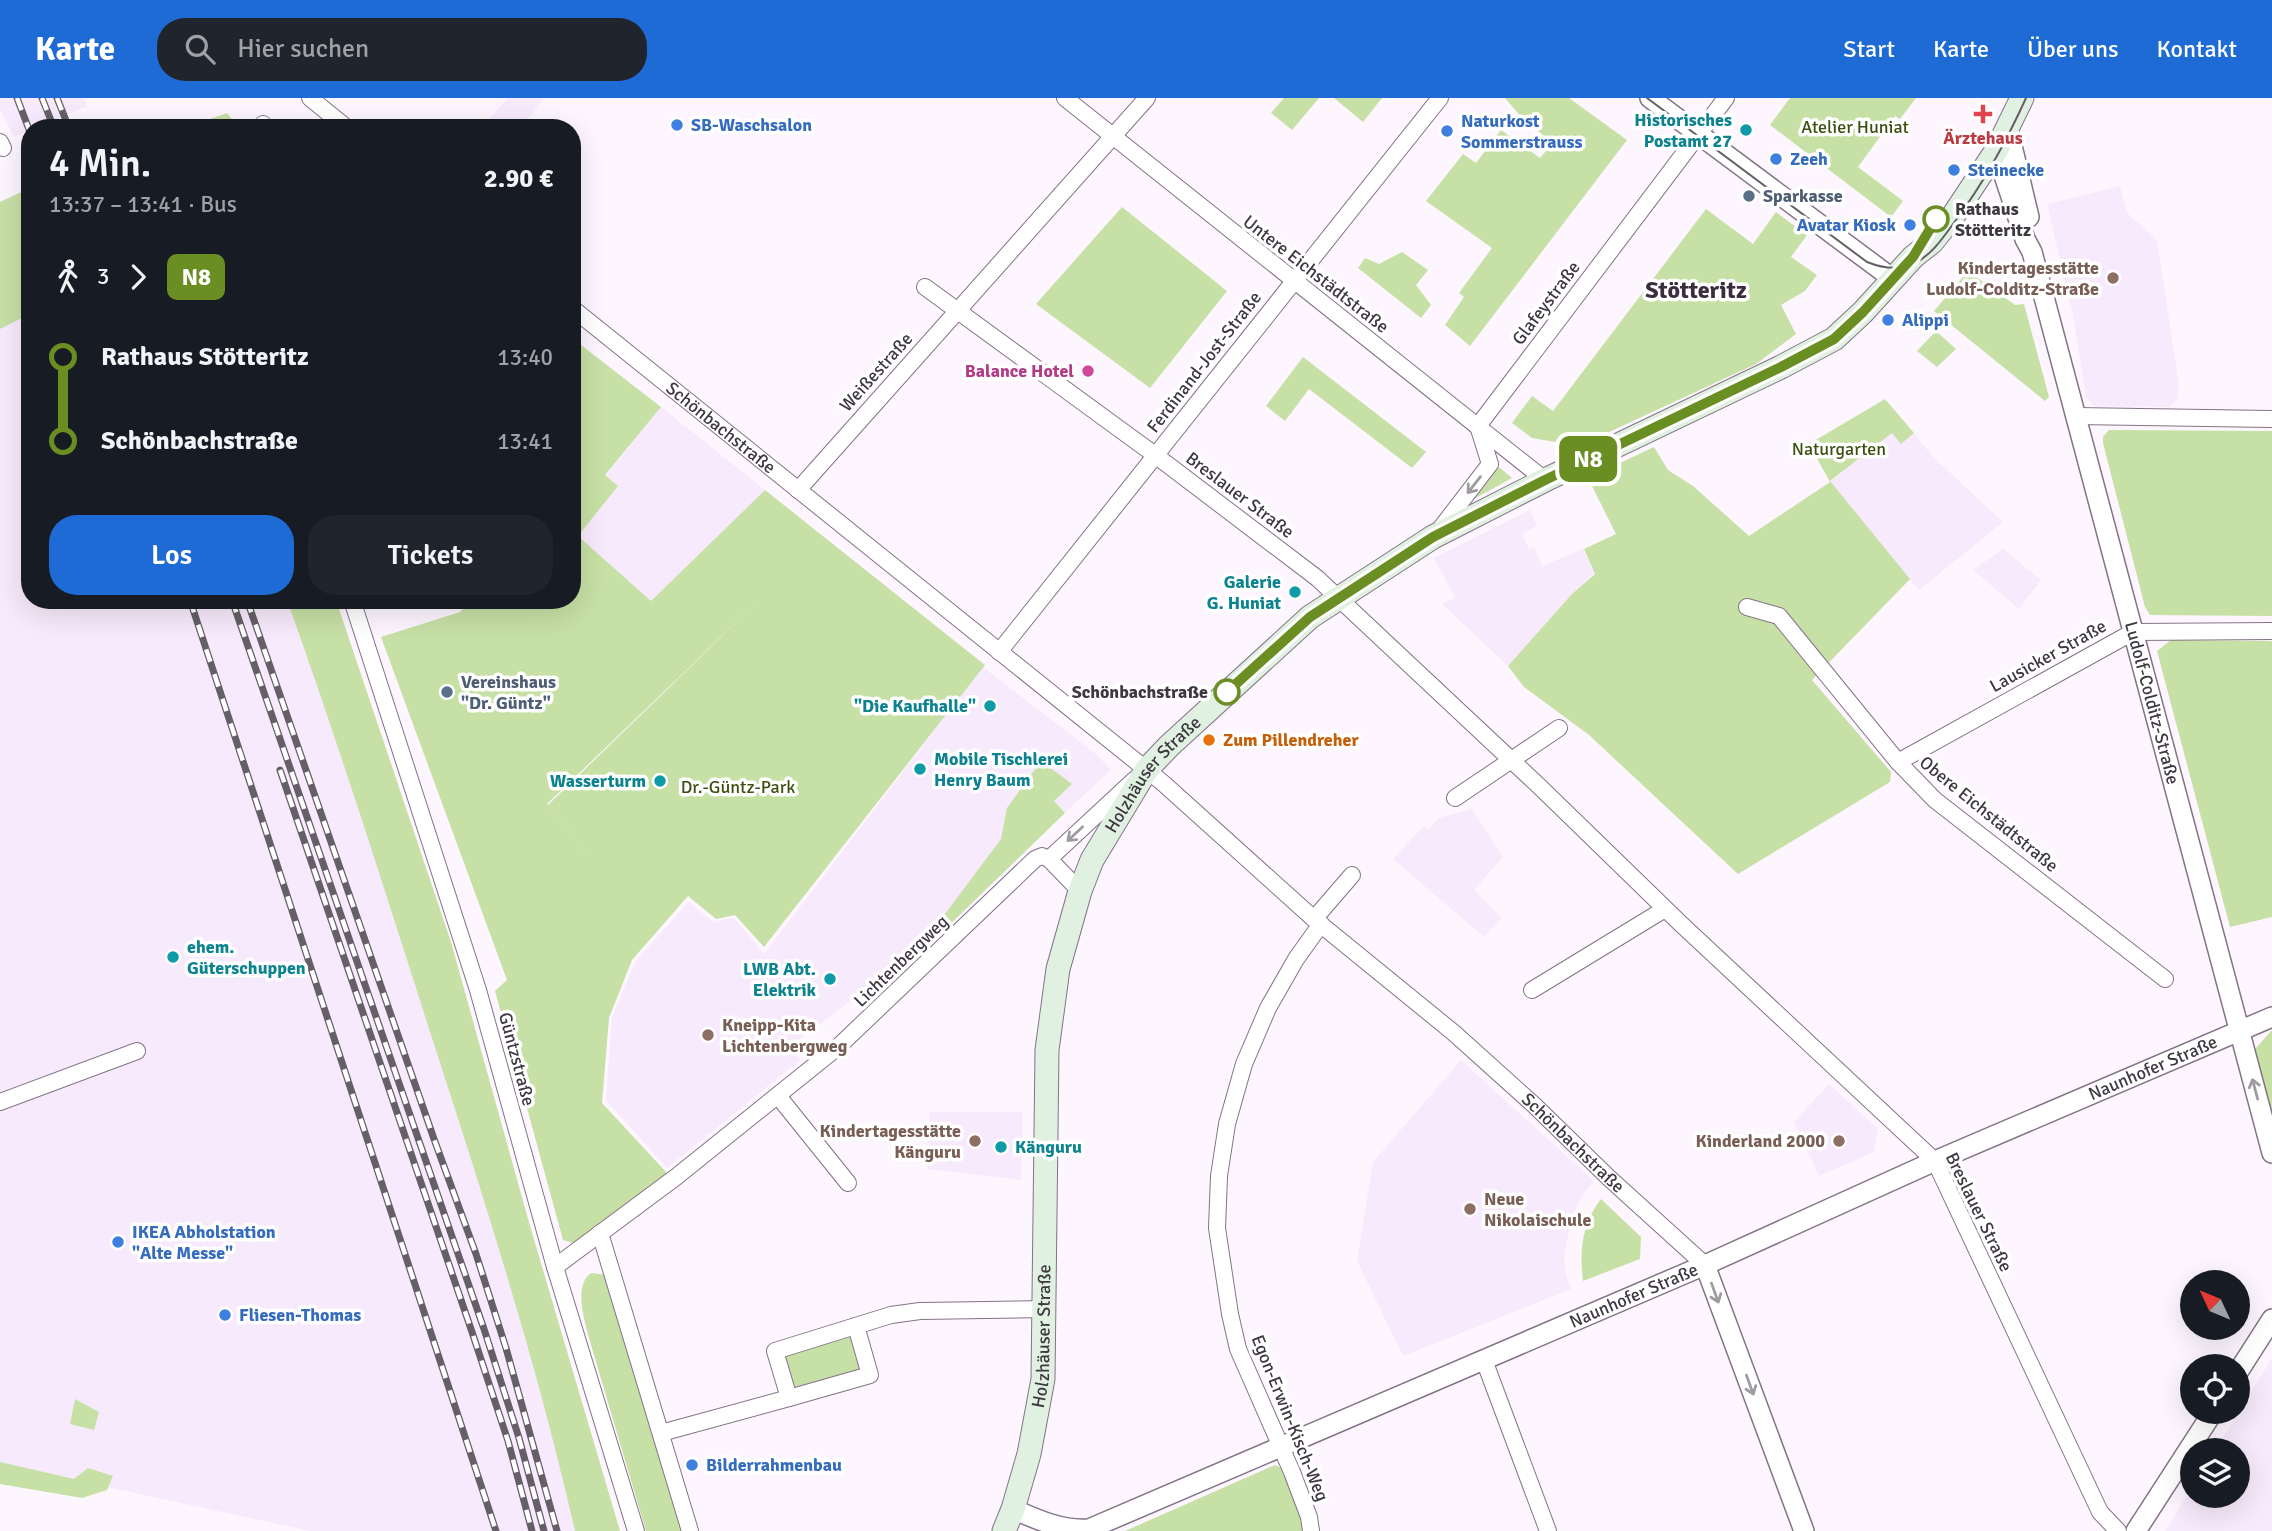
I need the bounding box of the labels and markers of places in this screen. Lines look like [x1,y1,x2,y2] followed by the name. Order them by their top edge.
[1973,104,1993,124] marker: Ärztehaus
[1634,109,1732,152] place label: Historisches Postamt 27
[1461,110,1582,153] place label: Naturkost Sommerstrauss
[691,114,812,136] place label: SB-Waschsalon
[669,117,685,133] marker: SB-Waschsalon
[1738,122,1754,138] marker: Historisches Postamt 27
[1439,123,1455,139] marker: Naturkost Sommerstrauss
[1943,127,2023,149] place label: Ärztehaus
[1790,148,1828,170] place label: Zeeh
[1768,151,1784,167] marker: Zeeh
[1968,159,2044,181] place label: Steinecke
[1946,162,1962,178] marker: Steinecke
[1763,185,1843,207] place label: Sparkasse
[1741,188,1757,204] marker: Sparkasse
[1955,198,2031,241] place label: Rathaus Stötteritz
[1923,206,1949,232] marker: Rathaus Stötteritz
[1797,214,1897,236] place label: Avatar Kiosk
[1902,217,1918,233] marker: Avatar Kiosk
[1926,257,2099,300] place label: Kindertagesstätte Ludolf-Colditz-Straße
[2105,270,2121,286] marker: Kindertagesstätte Ludolf-Colditz-Straße
[1902,309,1949,331] place label: Alippi
[1880,312,1896,328] marker: Alippi
[965,360,1074,382] place label: Balance Hotel
[1080,363,1096,379] marker: Balance Hotel
[1207,571,1281,614] place label: Galerie G. Huniat
[1287,584,1303,600] marker: Galerie G. Huniat
[461,671,556,714] place label: Vereinshaus "Dr. Güntz"
[1214,679,1240,705] marker: Schönbachstraße
[1072,681,1208,703] place label: Schönbachstraße
[439,684,455,700] marker: Vereinshaus "Dr. Güntz"
[854,695,976,717] place label: "Die Kaufhalle"
[982,698,998,714] marker: "Die Kaufhalle"
[1223,729,1359,751] place label: Zum Pillendreher
[1201,732,1217,748] marker: Zum Pillendreher
[934,748,1068,791] place label: Mobile Tischlerei Henry Baum
[912,761,928,777] marker: Mobile Tischlerei Henry Baum
[550,770,646,792] place label: Wasserturm
[652,773,668,789] marker: Wasserturm
[187,936,306,979] place label: ehem. Güterschuppen
[165,949,181,965] marker: ehem. Güterschuppen
[743,958,817,1001] place label: LWB Abt. Elektrik
[822,971,838,987] marker: LWB Abt. Elektrik
[722,1014,848,1057] place label: Kneipp-Kita Lichtenbergweg
[700,1027,716,1043] marker: Kneipp-Kita Lichtenbergweg
[820,1120,961,1163] place label: Kindertagesstätte Känguru
[1696,1130,1825,1152] place label: Kinderland 2000
[967,1133,983,1149] marker: Kindertagesstätte Känguru
[1831,1133,1847,1149] marker: Kinderland 2000
[1015,1136,1082,1158] place label: Känguru
[993,1139,1009,1155] marker: Känguru
[1484,1188,1591,1231] place label: Neue Nikolaischule
[1462,1201,1478,1217] marker: Neue Nikolaischule
[132,1221,276,1264] place label: IKEA Abholstation "Alte Messe"
[110,1234,126,1250] marker: IKEA Abholstation "Alte Messe"
[239,1304,361,1326] place label: Fliesen-Thomas
[217,1307,233,1323] marker: Fliesen-Thomas
[706,1454,842,1476] place label: Bilderrahmenbau
[684,1457,700,1473] marker: Bilderrahmenbau

